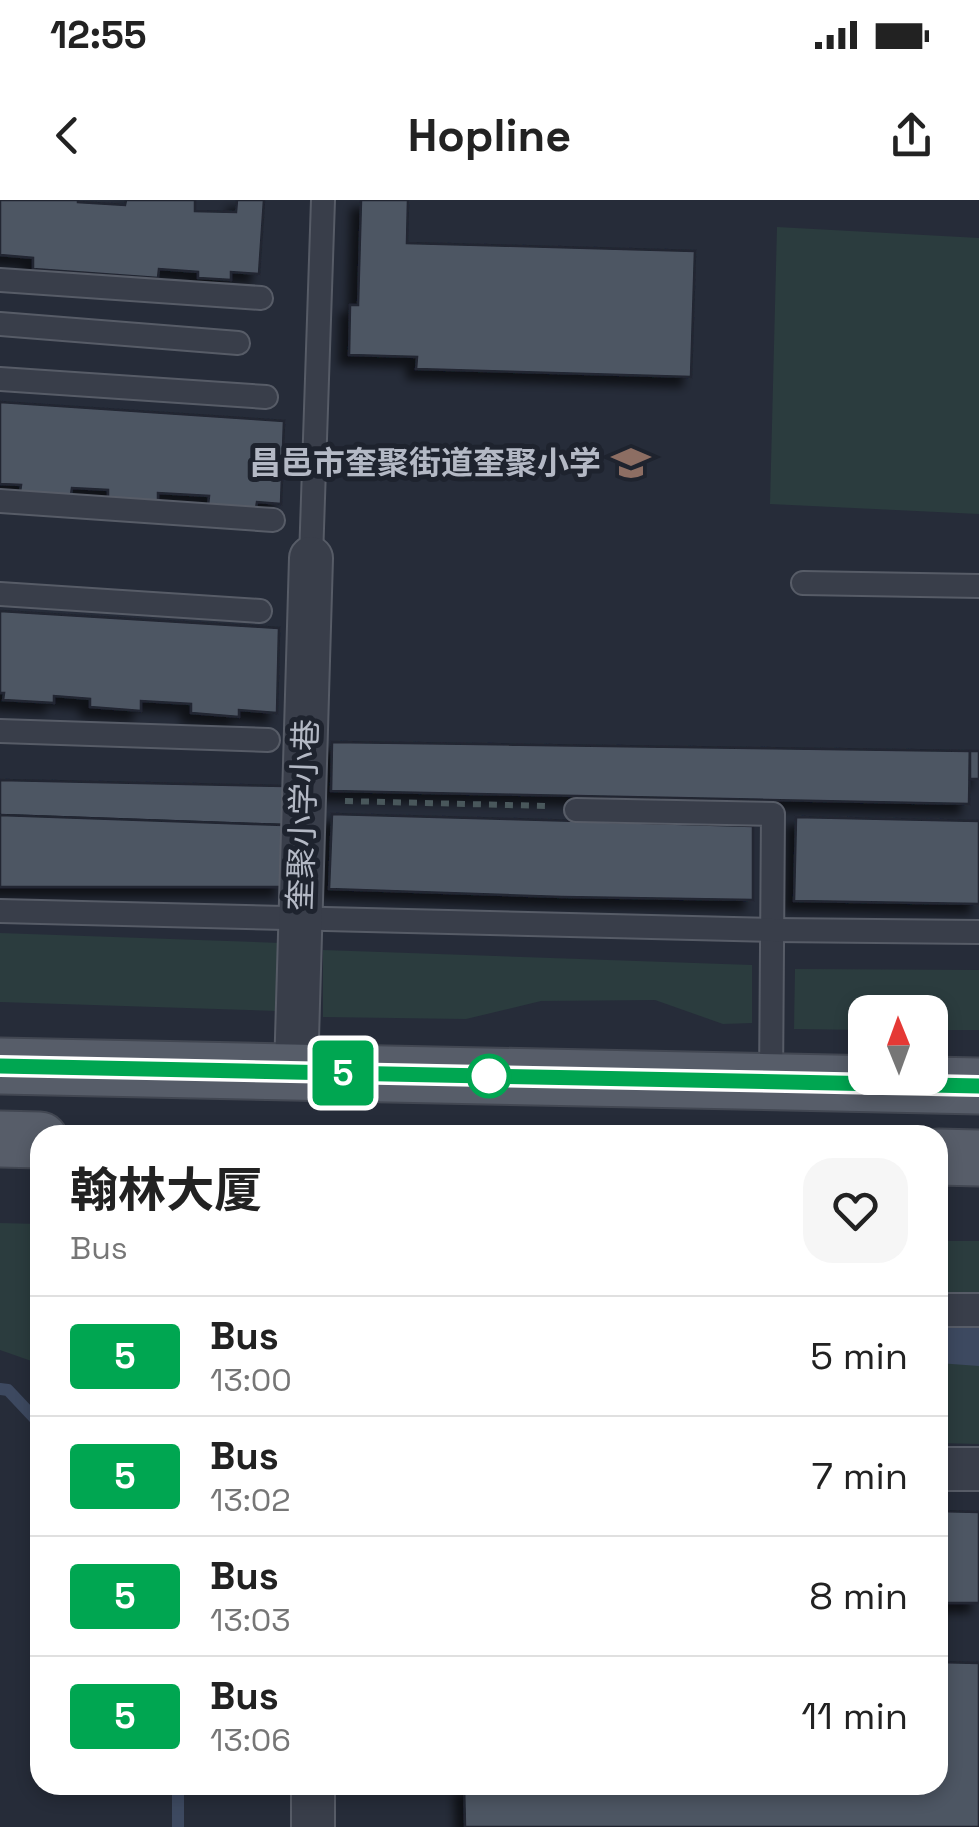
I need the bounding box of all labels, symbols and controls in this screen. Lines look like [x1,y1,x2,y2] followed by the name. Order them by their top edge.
[50,11,147,59] text: 12:55
[408,107,571,164] text: Hopline
[40,108,95,163] icon: back
[884,108,939,163] icon: share
[610,442,652,484] school or university icon: 昌邑市奎聚街道奎聚小学
[249,443,601,483] place label: 昌邑市奎聚街道奎聚小学
[280,718,326,912] street label: 奎聚小学小巷
[848,995,948,1095] north arrow
[848,995,948,1095] map controls
[310,1040,376,1106] line badge: 5
[332,1051,354,1095] text: 5
[468,1055,510,1097] unlabelled marker
[803,1158,908,1263] button: heart
[70,1160,262,1221] text: 翰林大厦
[70,1228,128,1268] text: Bus
[210,1312,279,1360] text: Bus
[810,1332,908,1380] text: 5 min
[114,1334,136,1378] text: 5
[210,1360,292,1400] text: 13:00
[210,1432,279,1480] text: Bus
[812,1452,908,1500] text: 7 min
[114,1454,136,1498] text: 5
[210,1480,291,1520] text: 13:02
[210,1552,279,1600] text: Bus
[809,1572,908,1620] text: 8 min
[114,1574,136,1618] text: 5
[210,1600,291,1640] text: 13:03
[210,1672,279,1720] text: Bus
[801,1692,908,1740] text: 11 min
[114,1694,136,1738] text: 5
[210,1720,291,1760] text: 13:06

